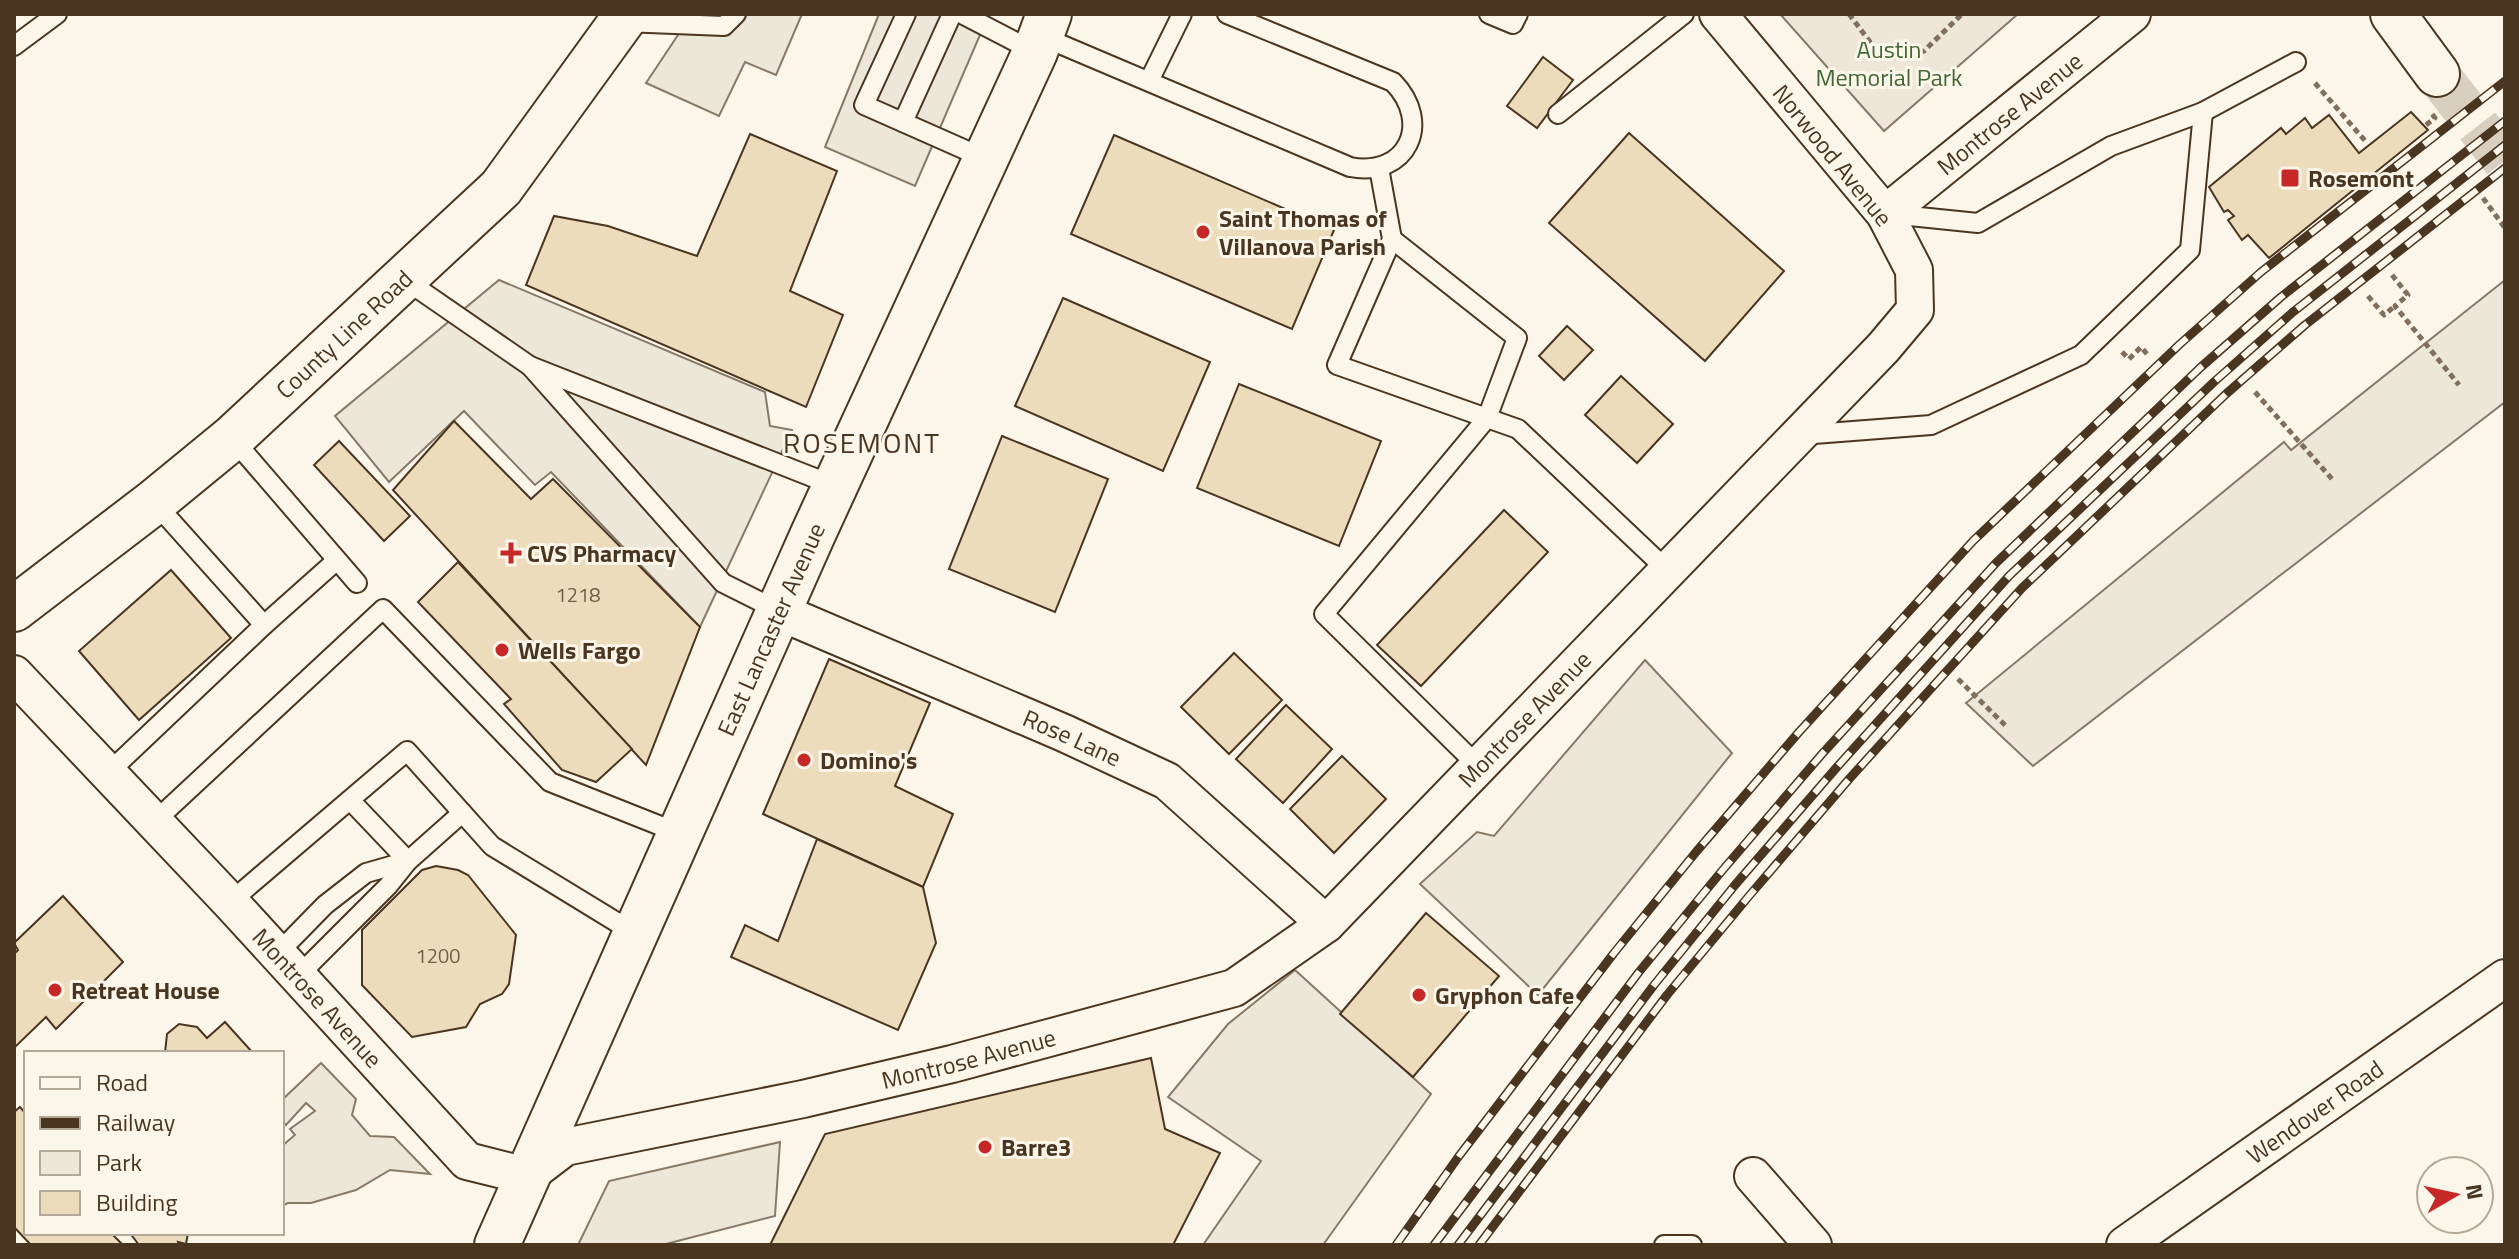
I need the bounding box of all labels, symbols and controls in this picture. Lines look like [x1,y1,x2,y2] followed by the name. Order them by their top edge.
[1815,31,1963,95] park label: Austin Memorial Park
[1929,43,2090,183] street label: Montrose Avenue
[1764,76,1902,234] street label: Norwood Avenue
[2308,160,2414,196] place label: Rosemont
[2279,167,2301,189] marker: Rosemont
[1219,200,1387,264] place label: Saint Thomas of Villanova Parish
[1194,223,1212,241] marker: Saint Thomas of Villanova Parish
[267,261,421,407] street label: County Line Road
[783,421,941,464] district label: ROSEMONT
[708,517,834,741] street label: East Lancaster Avenue
[527,535,676,571] place label: CVS Pharmacy
[502,544,520,562] marker: CVS Pharmacy
[556,579,600,610] house number: 1218
[518,632,641,668] place label: Wells Fargo
[493,641,511,659] marker: Wells Fargo
[1449,642,1599,796] street label: Montrose Avenue
[1017,700,1127,775] street label: Rose Lane
[820,742,917,778] place label: Domino's
[795,751,813,769] marker: Domino's
[244,920,391,1076] street label: Montrose Avenue
[416,940,460,971] house number: 1200
[71,972,220,1008] place label: Retreat House
[1435,977,1574,1013] place label: Gryphon Cafe
[46,981,64,999] marker: Retreat House
[1410,986,1428,1004] marker: Gryphon Cafe
[878,1019,1060,1098] street label: Montrose Avenue
[24,1051,284,1235] legend
[2239,1051,2391,1172] street label: Wendover Road
[96,1064,148,1100] text: Road
[96,1104,176,1140] text: Railway
[1001,1129,1071,1165] place label: Barre3
[976,1138,994,1156] marker: Barre3
[96,1144,142,1180] text: Park
[2415,1155,2495,1235] north arrow
[2457,1182,2493,1202] text: N
[96,1184,178,1220] text: Building

